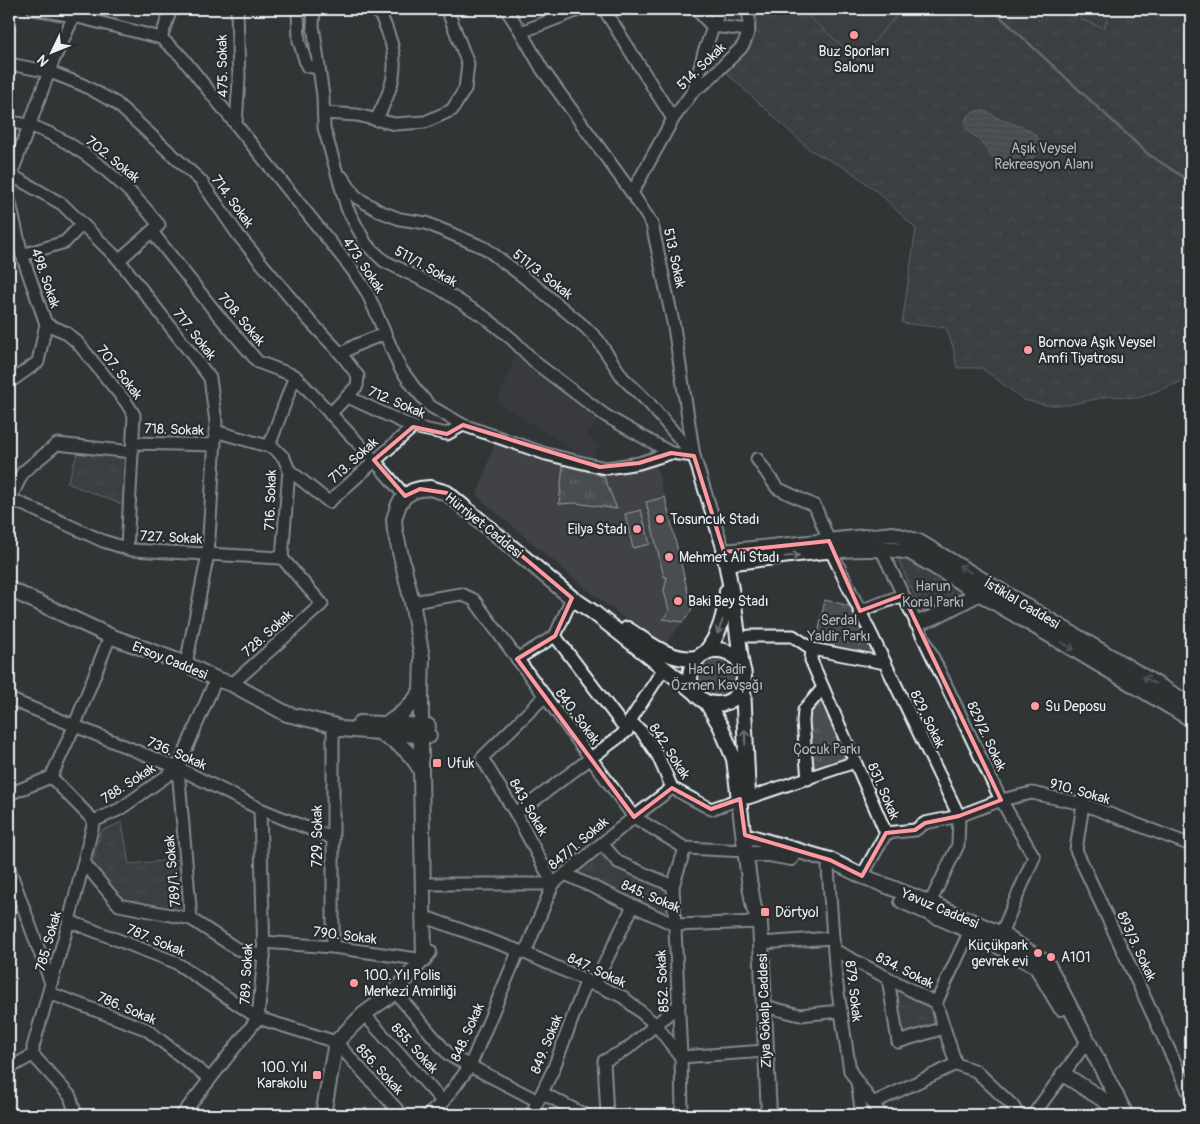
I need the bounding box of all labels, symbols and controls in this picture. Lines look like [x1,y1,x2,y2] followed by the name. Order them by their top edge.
[28,28,78,78] north arrow
[848,29,860,41] marker: Buz Sporları Salonu
[213,34,232,98] street label: 475. Sokak
[673,39,729,94] street label: 514. Sokak
[818,43,890,76] place label: Buz Sporları Salonu
[33,51,52,70] text: N
[82,132,143,186] street label: 702. Sokak
[994,140,1094,173] park label: Aşık Veysel Rekreasyon Alanı
[208,172,257,231] street label: 714. Sokak
[660,227,689,290] street label: 513. Sokak
[339,234,388,296] street label: 473. Sokak
[391,242,460,291] street label: 511/1. Sokak
[27,246,64,311] street label: 498. Sokak
[509,246,576,303] street label: 511/3. Sokak
[215,289,269,349] street label: 708. Sokak
[169,305,220,363] street label: 717. Sokak
[1038,334,1156,367] place label: Bornova Aşık Veysel Amfi Tiyatrosu
[93,342,146,403] street label: 707. Sokak
[1022,344,1034,356] marker: Bornova Aşık Veysel Amfi Tiyatrosu
[366,383,428,422] street label: 712. Sokak
[144,420,204,439] street label: 718. Sokak
[325,434,382,487] street label: 713. Sokak
[261,469,280,531] street label: 716. Sokak
[442,489,526,562] street label: Hürriyet Caddesi
[670,511,760,528] place label: Tosuncuk Stadı
[654,513,666,525] marker: Tosuncuk Stadı
[567,521,627,538] place label: Eilya Stadı
[631,523,643,535] marker: Eilya Stadı
[139,527,203,548] street label: 727. Sokak
[679,549,779,566] place label: Mehmet Ali Stadı
[663,551,675,563] marker: Mehmet Ali Stadı
[784,551,800,561] one-way arrow
[958,564,972,574] one-way arrow
[981,574,1063,633] street label: İstiklal Caddesi
[902,578,964,611] park label: Harun Koral Parkı
[688,593,769,610] place label: Baki Bey Stadı
[672,595,684,607] marker: Baki Bey Stadı
[239,606,296,661] street label: 728. Sokak
[806,612,871,645] park label: Serdal Yaldir Parkı
[714,619,724,634] one-way arrow
[130,638,210,683] street label: Ersoy Caddesi
[1060,641,1074,651] one-way arrow
[671,661,763,694] park label: Hacı Kadir Özmen Kavşağı
[1143,674,1157,684] one-way arrow
[552,685,604,748] street label: 840. Sokak
[906,688,949,751] street label: 829. Sokak
[1045,698,1106,715] place label: Su Deposu
[963,699,1010,774] street label: 829/2. Sokak
[1029,700,1041,712] marker: Su Deposu
[645,720,694,782] street label: 842. Sokak
[740,729,749,745] one-way arrow
[144,733,209,774] street label: 736. Sokak
[793,741,861,758] park label: Çocuk Parkı
[447,755,474,772] place label: Ufuk
[431,757,443,769] marker: Ufuk
[98,759,159,807] street label: 788. Sokak
[864,760,903,822] street label: 831. Sokak
[1048,775,1112,808] street label: 910. Sokak
[505,776,552,839] street label: 843. Sokak
[309,805,326,867] street label: 729. Sokak
[545,813,612,873] street label: 847/1. Sokak
[161,834,184,908] street label: 789/1. Sokak
[619,876,683,917] street label: 845. Sokak
[898,884,982,933] street label: Yavuz Caddesi
[775,904,819,921] place label: Dörtyol
[759,906,771,918] marker: Dörtyol
[32,909,65,973] street label: 785. Sokak
[1113,909,1160,984] street label: 893/3. Sokak
[124,921,188,960] street label: 787. Sokak
[312,923,378,948] street label: 790. Sokak
[968,937,1029,970] place label: Küçükpark gevrek evi
[236,943,257,1005] street label: 789. Sokak
[1032,947,1044,959] marker: Küçükpark gevrek evi
[652,949,673,1013] street label: 852. Sokak
[873,949,937,992] street label: 834. Sokak
[1061,949,1091,966] place label: A101
[565,950,629,991] street label: 847. Sokak
[1045,951,1057,963] marker: A101
[754,953,775,1068] street label: Ziya Gökalp Caddesi
[841,959,866,1023] street label: 879. Sokak
[364,967,456,1000] place label: 100. Yıl Polis Merkezi Amirliği
[348,977,360,989] marker: 100. Yıl Polis Merkezi Amirliği
[95,988,159,1029] street label: 786. Sokak
[447,1000,488,1064] street label: 848. Sokak
[527,1012,566,1076] street label: 849. Sokak
[388,1020,442,1077] street label: 855. Sokak
[352,1040,407,1098] street label: 856. Sokak
[257,1059,307,1092] place label: 100. Yıl Karakolu
[311,1069,323,1081] marker: 100. Yıl Karakolu

